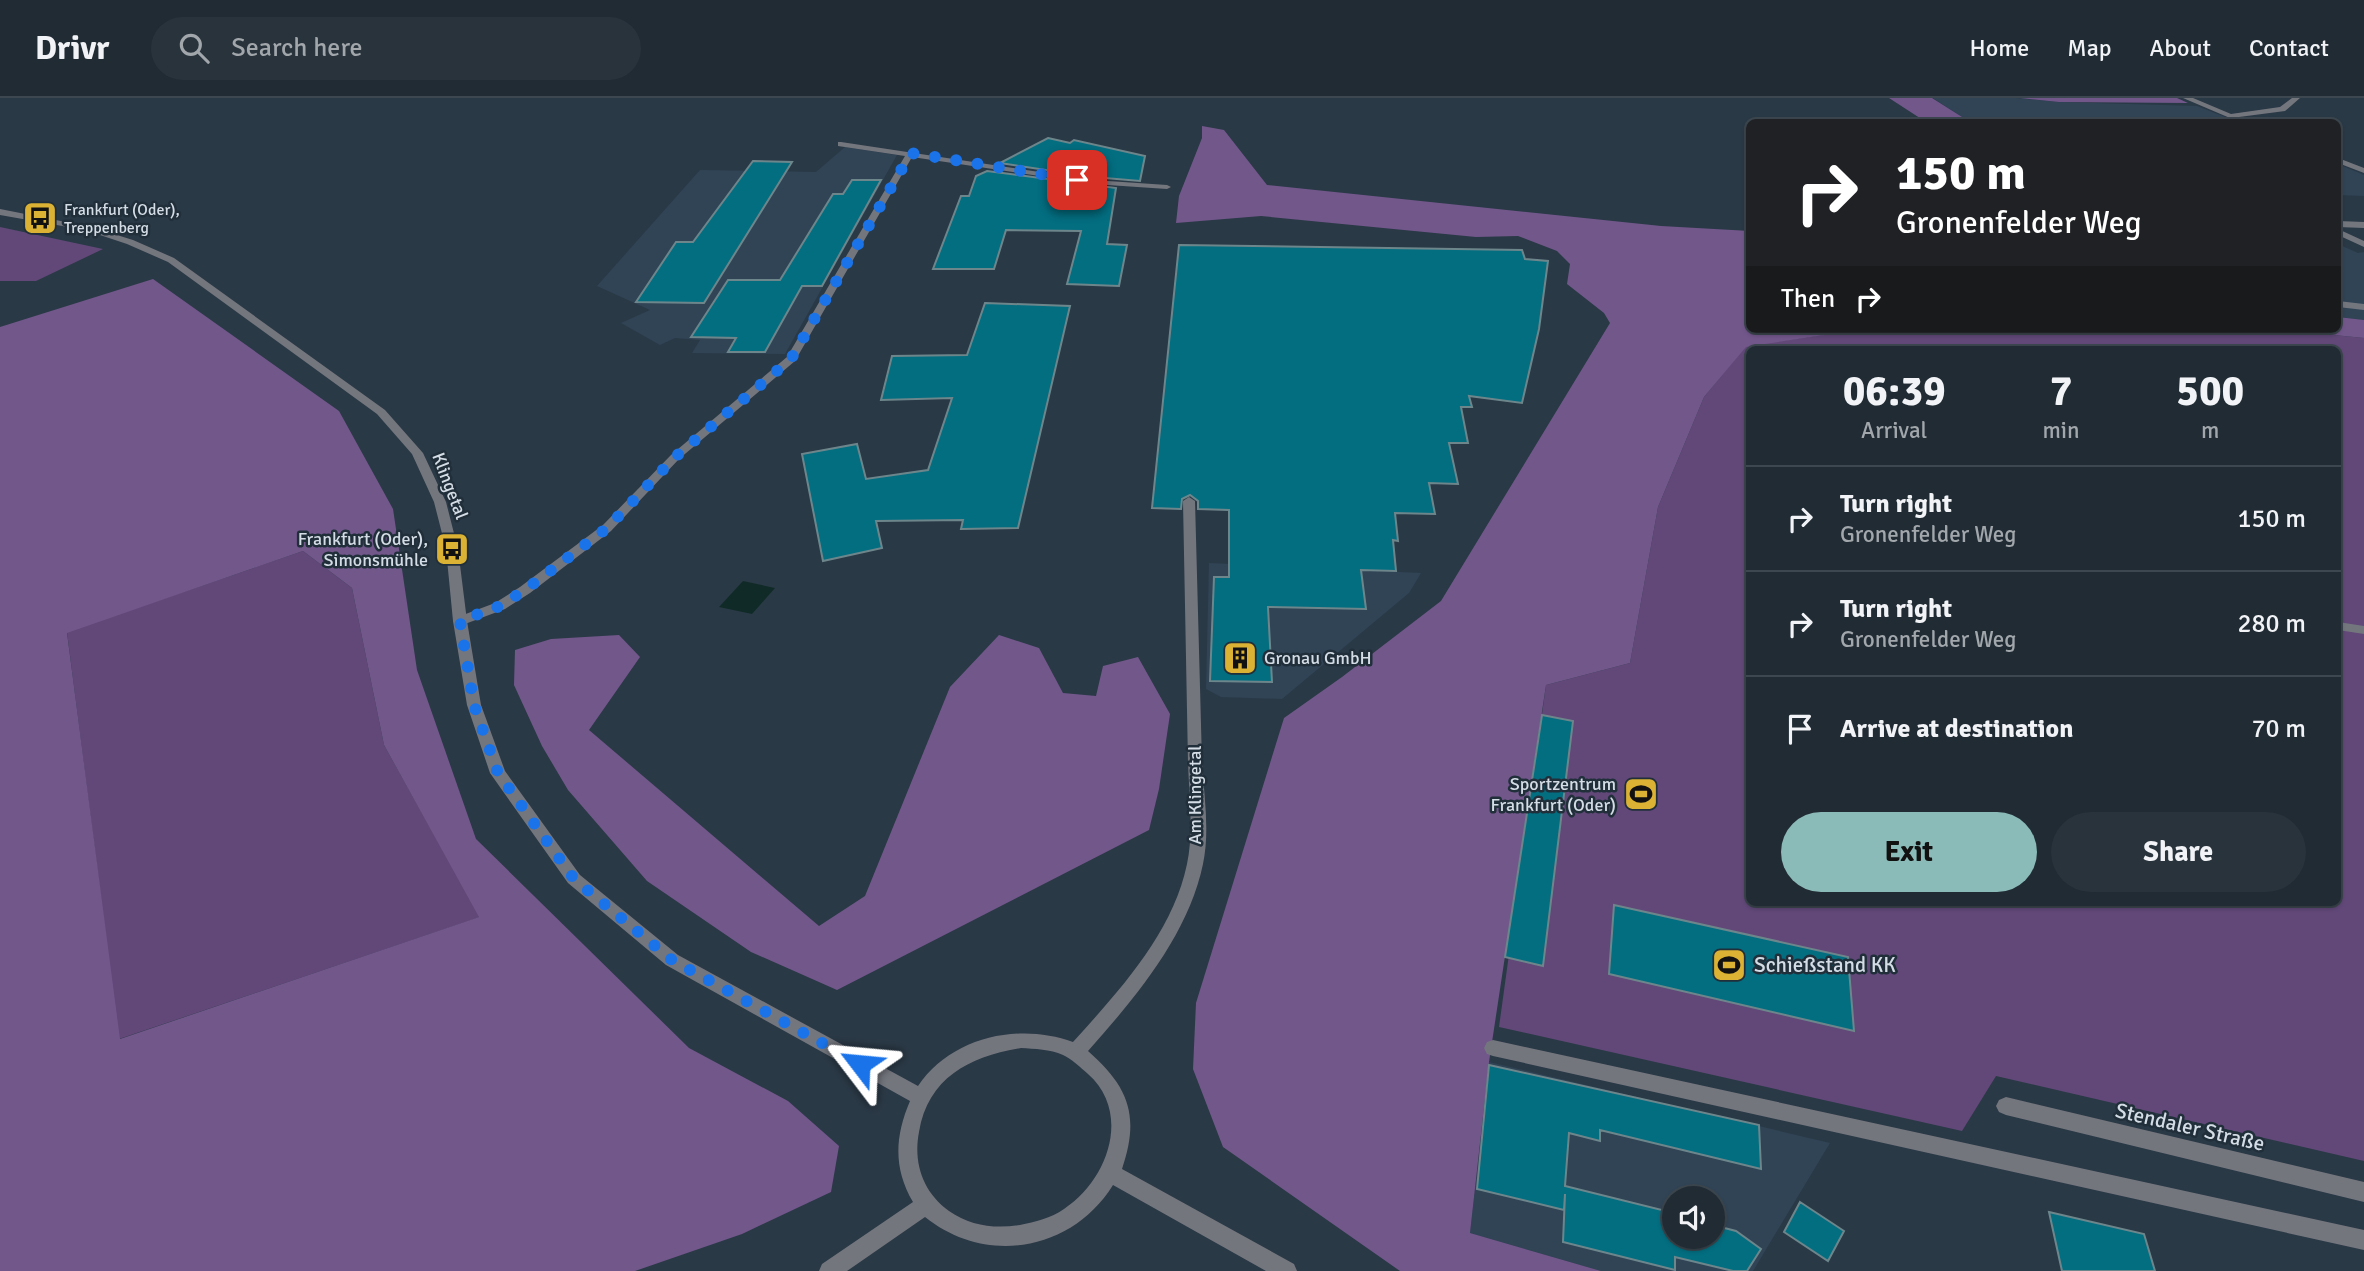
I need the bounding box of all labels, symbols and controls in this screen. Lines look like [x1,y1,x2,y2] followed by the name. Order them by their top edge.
[151,17,641,80] search box
[35,28,109,69] text: Drivr
[175,29,213,67] icon: search
[231,32,362,64] text: Search here
[1969,33,2029,63] text: Home
[2067,33,2112,63] text: Map
[2150,33,2211,63] text: About
[2249,33,2329,63] text: Contact
[1896,143,2026,203] text: 150 m
[1781,147,1872,238] icon: right
[1047,150,1107,210] pin
[1058,161,1096,199] icon: arrive
[21,199,59,237] bus stop icon: Frankfurt (Oder), Treppenberg
[64,200,180,238] place label: Frankfurt (Oder), Treppenberg
[1896,203,2142,242] text: Gronenfelder Weg
[1849,280,1887,318] icon: right
[1781,283,1835,315] text: Then
[1843,366,1946,417] text: 06:39
[2050,366,2072,417] text: 7
[2176,366,2244,417] text: 500
[1861,416,1927,445] text: Arrival
[2042,416,2080,445] text: min
[2201,416,2219,445] text: m
[427,449,473,523] street label: Klingetal
[1840,488,1952,520] text: Turn right
[1781,500,1819,538] icon: right
[2237,503,2306,535] text: 150 m
[1840,520,2017,549] text: Gronenfelder Weg
[298,528,428,571] place label: Frankfurt (Oder), Simonsmühle
[433,530,471,568] bus stop icon: Frankfurt (Oder), Simonsmühle
[1840,593,1952,625] text: Turn right
[1781,605,1819,643] icon: right
[2237,608,2306,640] text: 280 m
[1840,625,2017,654] text: Gronenfelder Weg
[1221,639,1259,677] building icon: Gronau GmbH
[1264,647,1372,669] place label: Gronau GmbH
[1781,710,1819,748] icon: arrive
[1840,713,2073,745] text: Arrive at destination
[2251,713,2306,745] text: 70 m
[1184,745,1206,845] street label: Am Klingetal
[1490,773,1616,816] place label: Sportzentrum Frankfurt (Oder)
[1622,775,1660,813] sports icon: Sportzentrum Frankfurt (Oder)
[1781,812,2037,892] button: Exit
[2051,812,2306,892] button: Share
[1710,946,1748,984] sports icon: Schießstand KK
[1754,952,1896,978] place label: Schießstand KK
[823,1027,897,1101] position arrow
[2113,1097,2267,1157] street label: Stendaler Straße
[1662,1186,1725,1249] map controls
[1662,1186,1725,1249] button: sound

